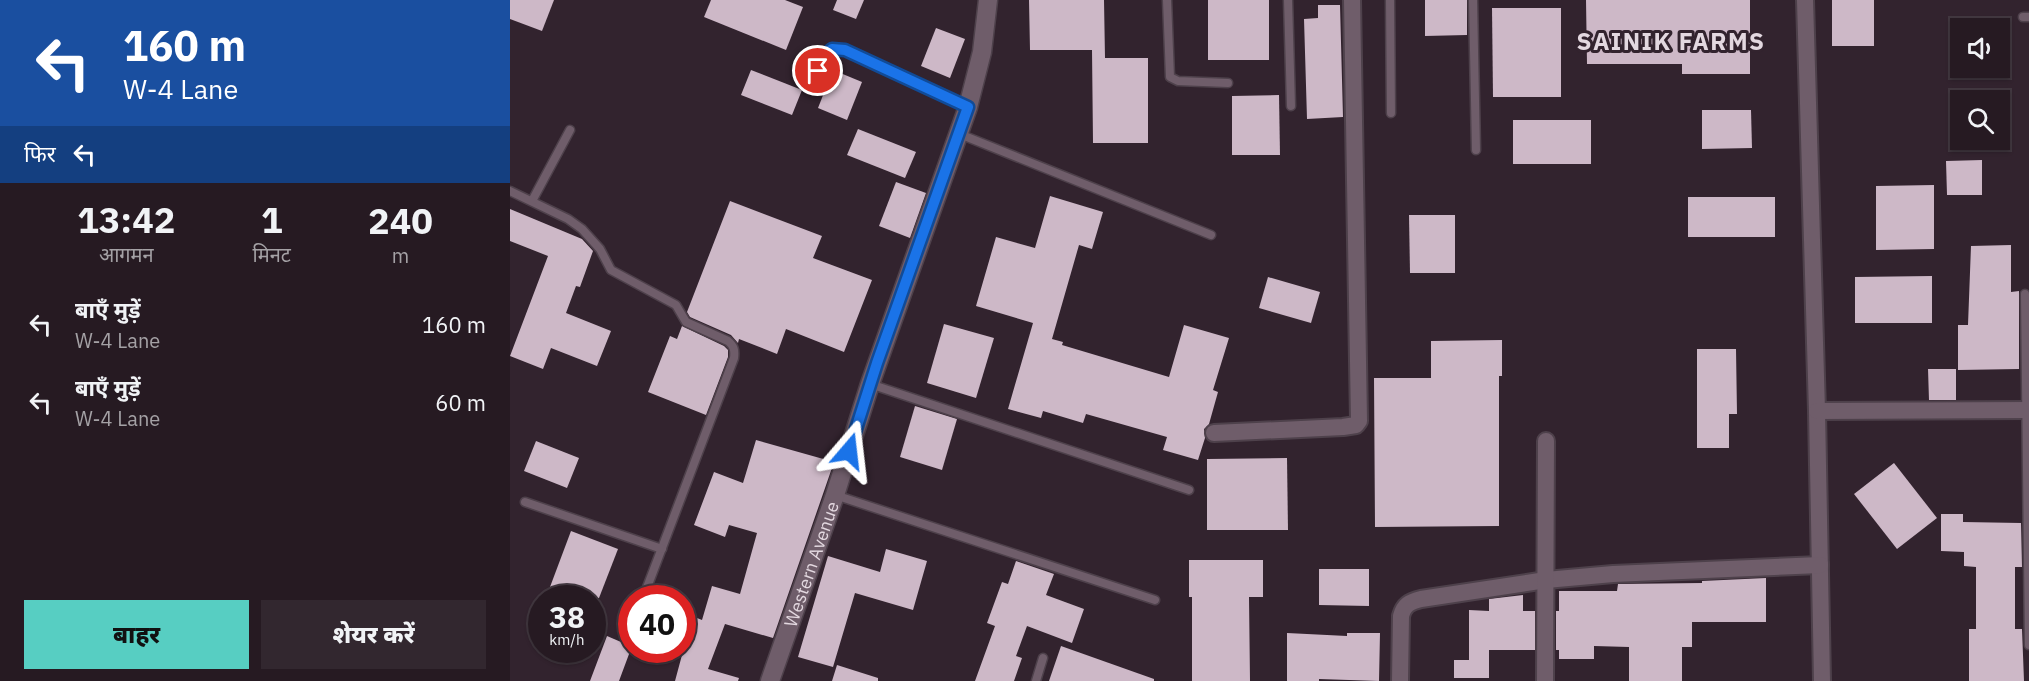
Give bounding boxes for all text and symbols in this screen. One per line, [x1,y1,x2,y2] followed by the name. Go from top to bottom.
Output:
[123,18,246,73] text: 160 m
[1950,18,2010,150] map controls
[1950,18,2010,78] button: sound
[24,24,102,102] icon: left
[1576,25,1766,57] district label: SAINIK FARMS
[792,45,843,96] pin
[801,54,834,87] icon: arrive
[123,71,238,106] text: W-4 Lane
[1950,90,2010,150] button: search
[68,138,101,171] icon: left
[24,139,56,168] text: फिर
[77,196,175,243] text: 13:42
[261,196,283,243] text: 1
[368,197,433,244] text: 240
[99,241,154,268] text: आगमन
[253,241,291,268] text: मिनट
[392,242,409,269] text: m
[75,295,141,324] text: बाएँ मुड़ें
[24,308,57,341] icon: left
[422,310,486,339] text: 160 m
[75,327,160,354] text: W-4 Lane
[75,373,141,402] text: बाएँ मुड़ें
[24,386,57,419] icon: left
[435,388,486,417] text: 60 m
[75,405,160,432] text: W-4 Lane
[817,419,881,483] position arrow
[778,498,844,630] street label: Western Avenue
[618,585,696,663] speed limit sign: 40
[549,597,585,636] text: 38
[24,600,249,669] button: बाहर
[261,600,486,669] button: शेयर करें
[549,630,585,649] text: km/h

